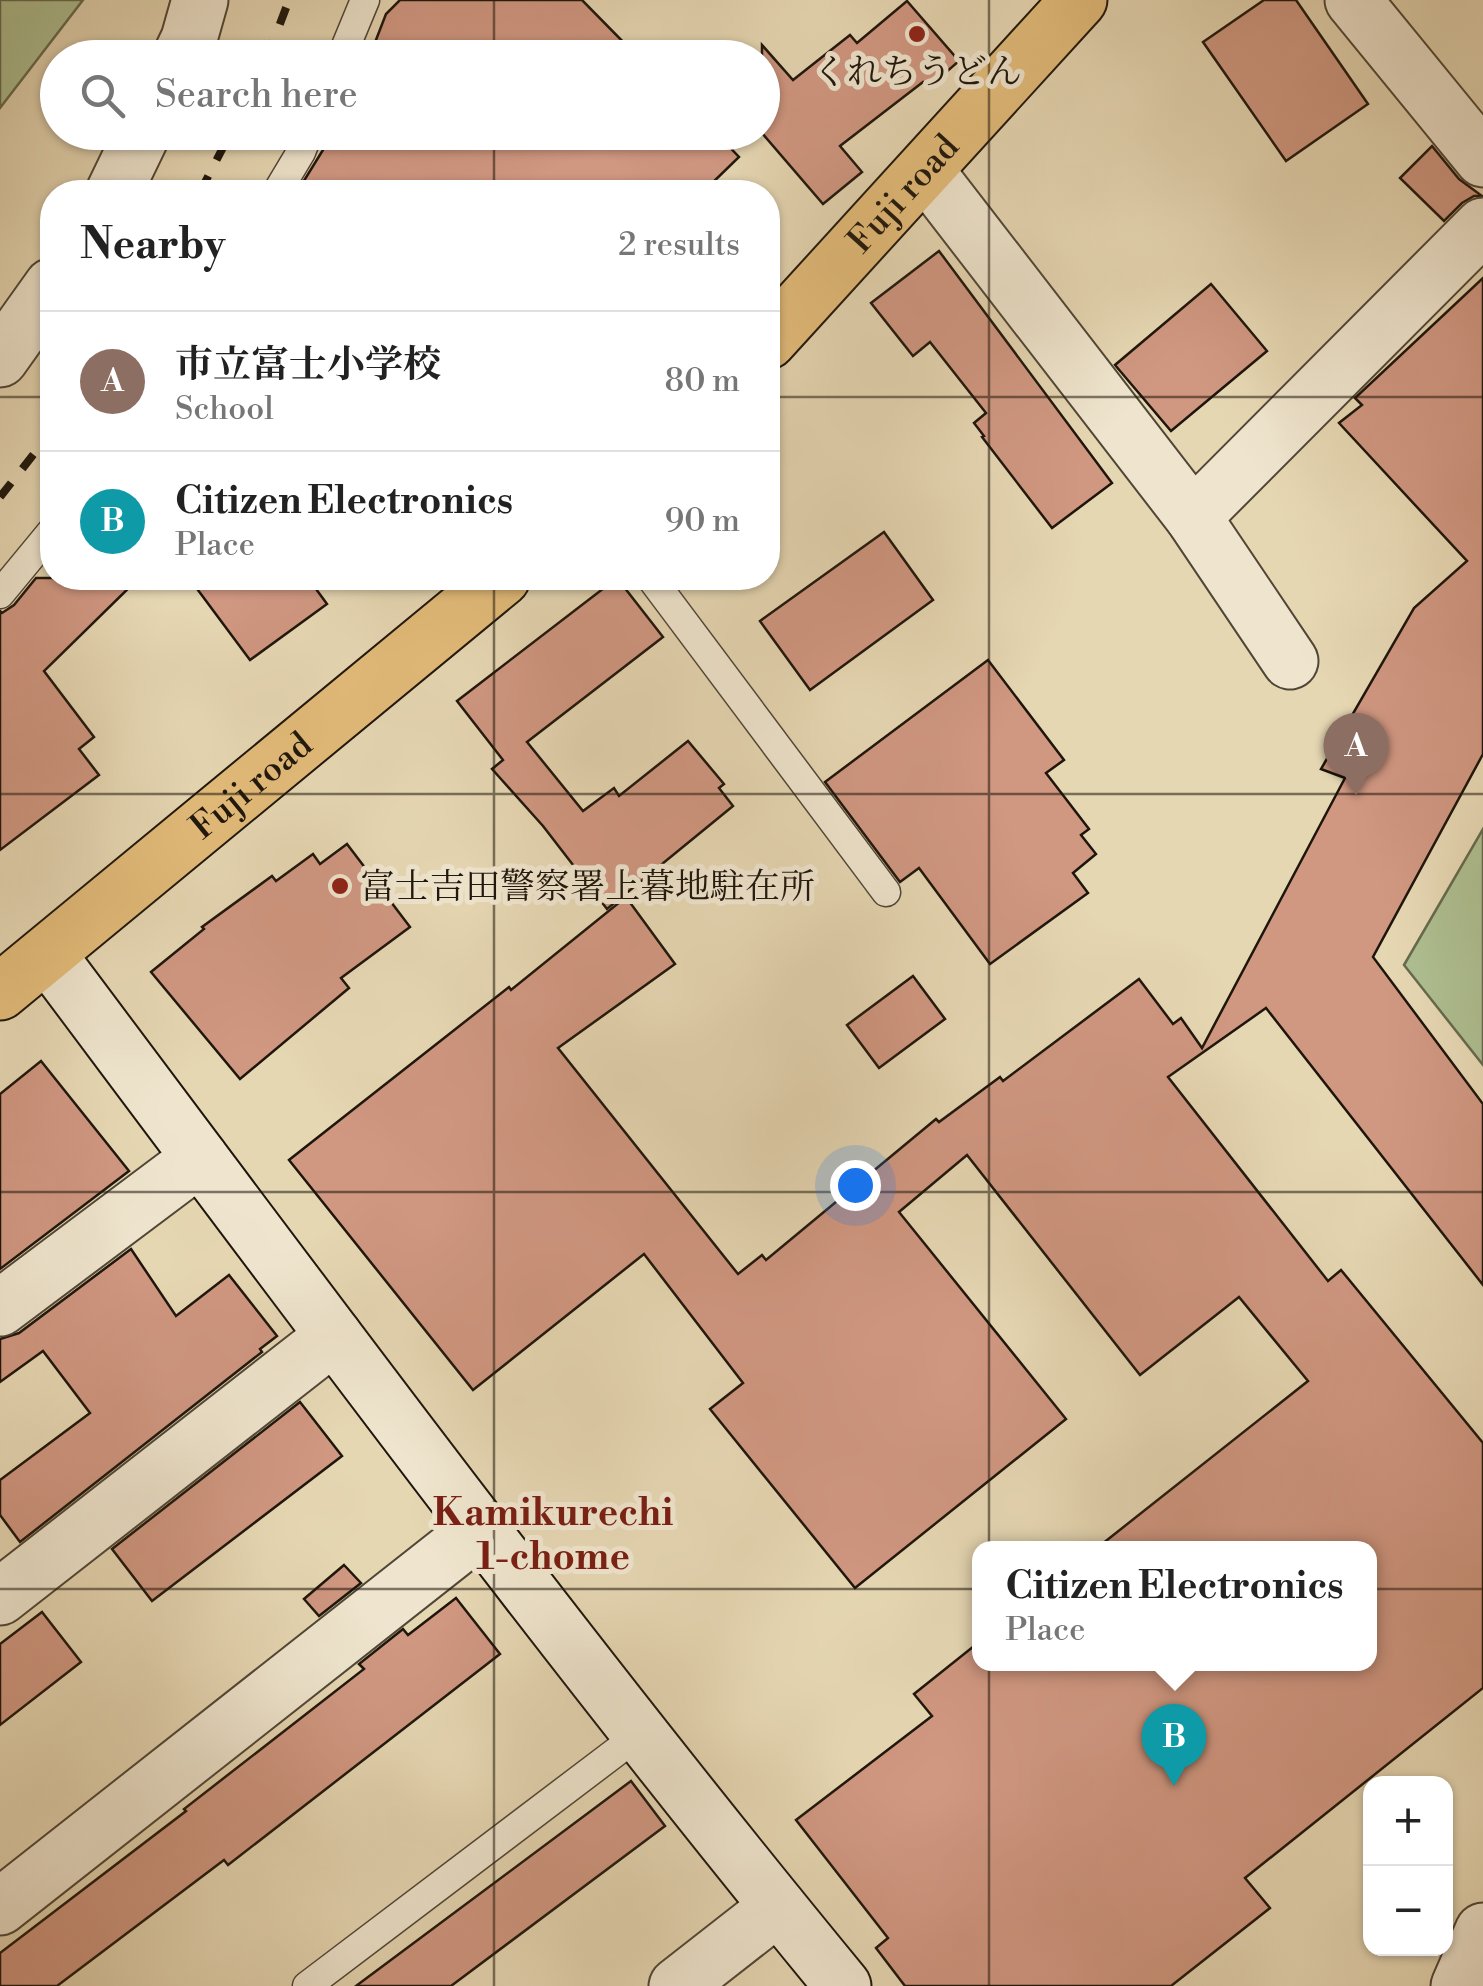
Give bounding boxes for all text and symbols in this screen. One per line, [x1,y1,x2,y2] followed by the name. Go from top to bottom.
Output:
[906,23,928,45] marker: くれちうどん
[40,40,780,150] search box
[812,51,1022,94] place label: くれちうどん
[75,68,130,123] icon: search
[155,72,358,119] text: Search here
[839,126,969,262] street label: Fuji road
[80,219,225,272] text: Nearby
[618,225,740,265] text: 2 results
[175,342,441,389] text: 市立富士小学校
[101,361,124,401] text: A
[665,361,740,401] text: 80 m
[175,389,274,429] text: School
[175,478,513,525] text: Citizen Electronics
[100,501,125,541] text: B
[665,501,740,541] text: 90 m
[175,525,255,565] text: Place
[1324,712,1388,795] pin: A
[182,724,321,849] street label: Fuji road
[360,866,815,909] place label: 富士吉田警察署上暮地駐在所
[329,875,351,897] marker: 富士吉田警察署上暮地駐在所
[830,1160,881,1211] your location
[433,1490,673,1581] district label: Kamikurechi 1-chome
[972,1541,1377,1671] popup
[1005,1563,1344,1610] text: Citizen Electronics
[1005,1610,1085,1650] text: Place
[1142,1704,1206,1786] pin: B
[1363,1776,1453,1956] map controls
[1363,1776,1453,1866] button: +
[1363,1866,1453,1956] button: −

